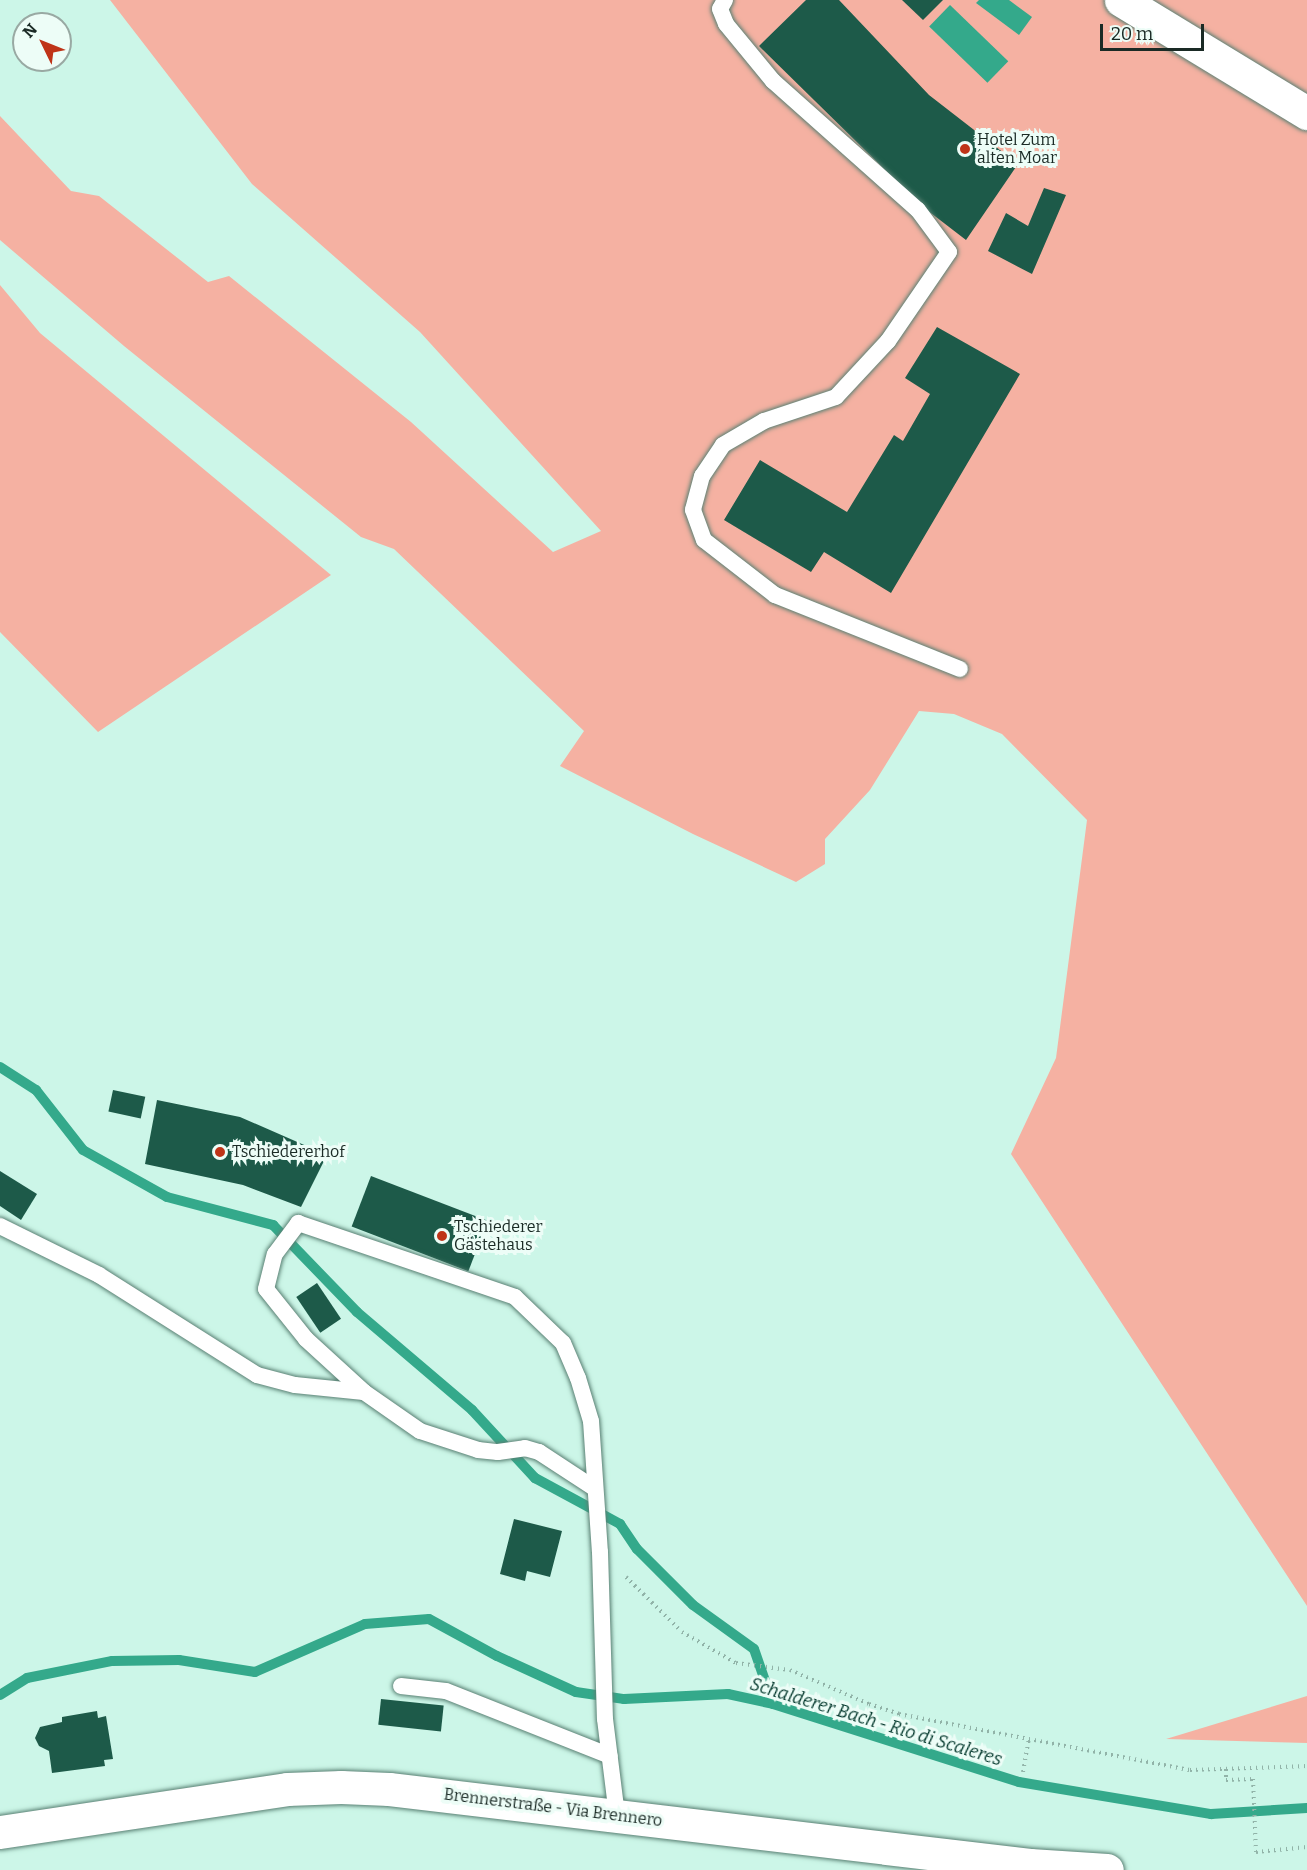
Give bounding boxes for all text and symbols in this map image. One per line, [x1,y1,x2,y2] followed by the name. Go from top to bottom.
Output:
[12,12,72,72] north arrow
[1103,12,1206,50] scale bar
[19,20,41,42] text: N
[1111,23,1153,45] text: 20 m
[977,130,1057,168] place label: Hotel Zum alten Moar
[958,142,972,156] marker: Hotel Zum alten Moar
[232,1142,345,1162] place label: Tschiedererhof
[213,1145,227,1159] marker: Tschiedererhof
[454,1217,542,1255] place label: Tschiederer Gästehaus
[435,1229,449,1243] marker: Tschiederer Gästehaus
[747,1673,1005,1771] water label: Schalderer Bach - Rio di Scaleres
[443,1785,663,1831] street label: Brennerstraße - Via Brennero

